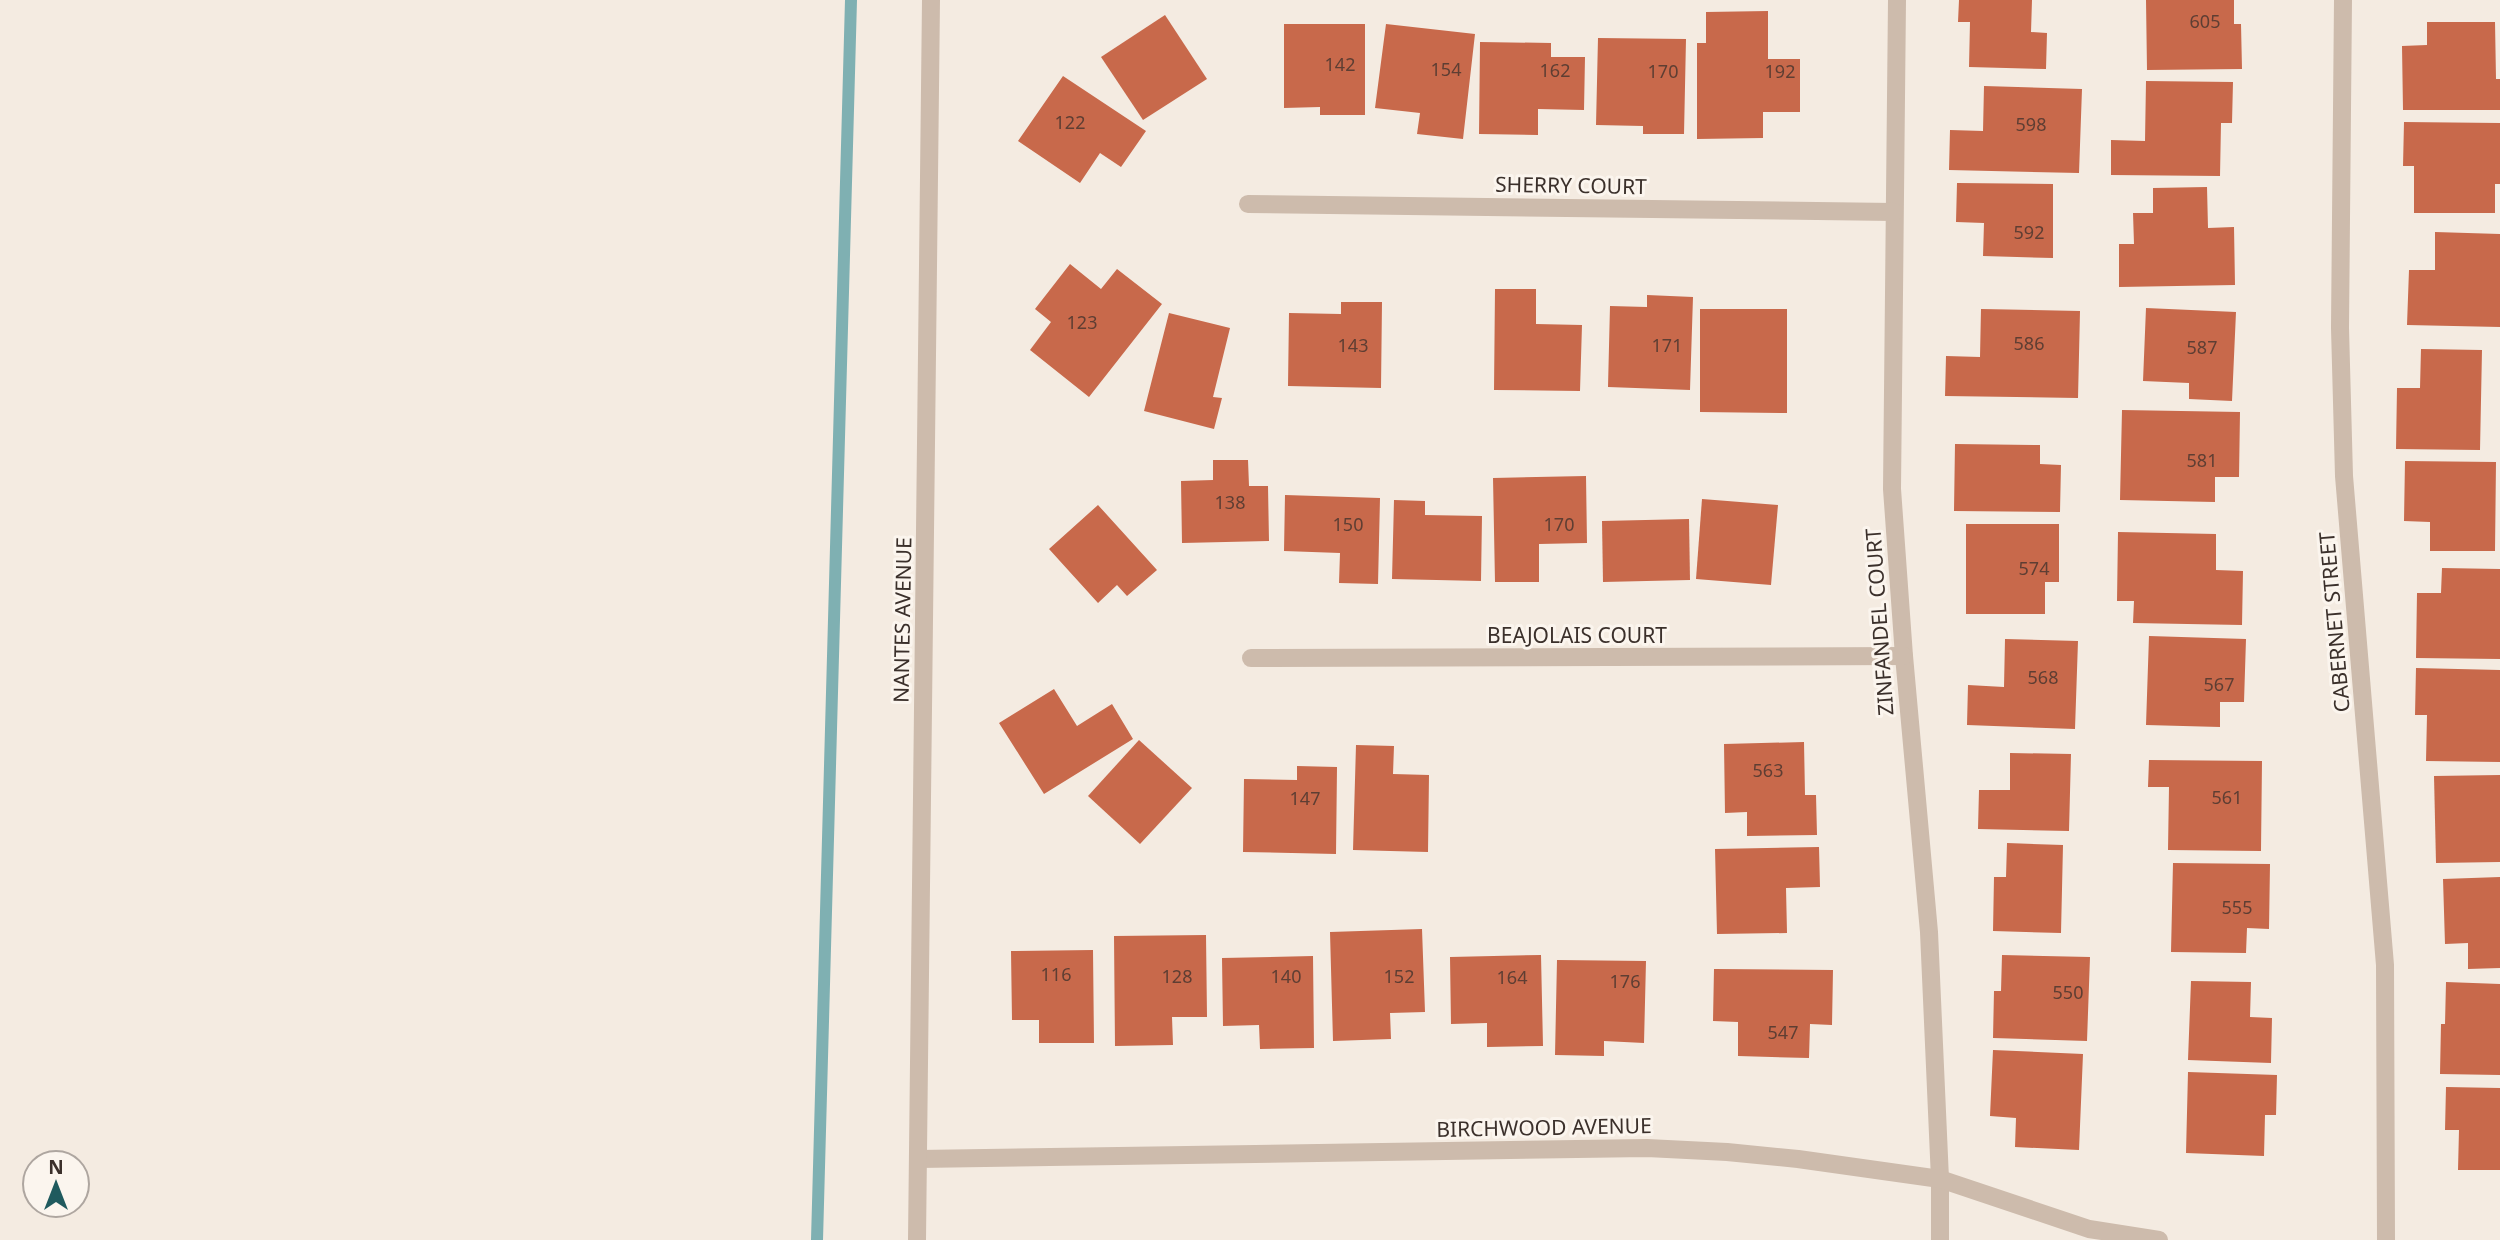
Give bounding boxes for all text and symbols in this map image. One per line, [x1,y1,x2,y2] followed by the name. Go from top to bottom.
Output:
[2190,9,2220,33] house number: 605
[1325,52,1355,76] house number: 142
[1431,57,1461,81] house number: 154
[1540,58,1570,82] house number: 162
[1648,59,1678,83] house number: 170
[1765,59,1795,83] house number: 192
[1055,110,1085,134] house number: 122
[2016,112,2046,136] house number: 598
[1495,170,1647,200] street label: SHERRY COURT
[2014,220,2044,244] house number: 592
[1067,310,1097,334] house number: 123
[2014,331,2044,355] house number: 586
[1338,333,1368,357] house number: 143
[1652,333,1682,357] house number: 171
[2187,335,2217,359] house number: 587
[2187,448,2217,472] house number: 581
[1215,490,1245,514] house number: 138
[1333,512,1363,536] house number: 150
[1544,512,1574,536] house number: 170
[1858,527,1900,717] street label: ZINFANDEL COURT
[2312,530,2356,713] street label: CABERNET STREET
[887,537,917,703] street label: NANTES AVENUE
[2019,556,2049,580] house number: 574
[1487,621,1667,649] street label: BEAJOLAIS COURT
[2028,665,2058,689] house number: 568
[2204,672,2234,696] house number: 567
[1753,758,1783,782] house number: 563
[2212,785,2242,809] house number: 561
[1290,786,1320,810] house number: 147
[2222,895,2252,919] house number: 555
[1041,962,1071,986] house number: 116
[1162,964,1192,988] house number: 128
[1271,964,1301,988] house number: 140
[1384,964,1414,988] house number: 152
[1497,965,1527,989] house number: 164
[1610,969,1640,993] house number: 176
[2053,980,2083,1004] house number: 550
[1768,1020,1798,1044] house number: 547
[1436,1111,1652,1143] street label: BIRCHWOOD AVENUE
[21,1149,91,1219] north arrow
[48,1154,64,1180] text: N

